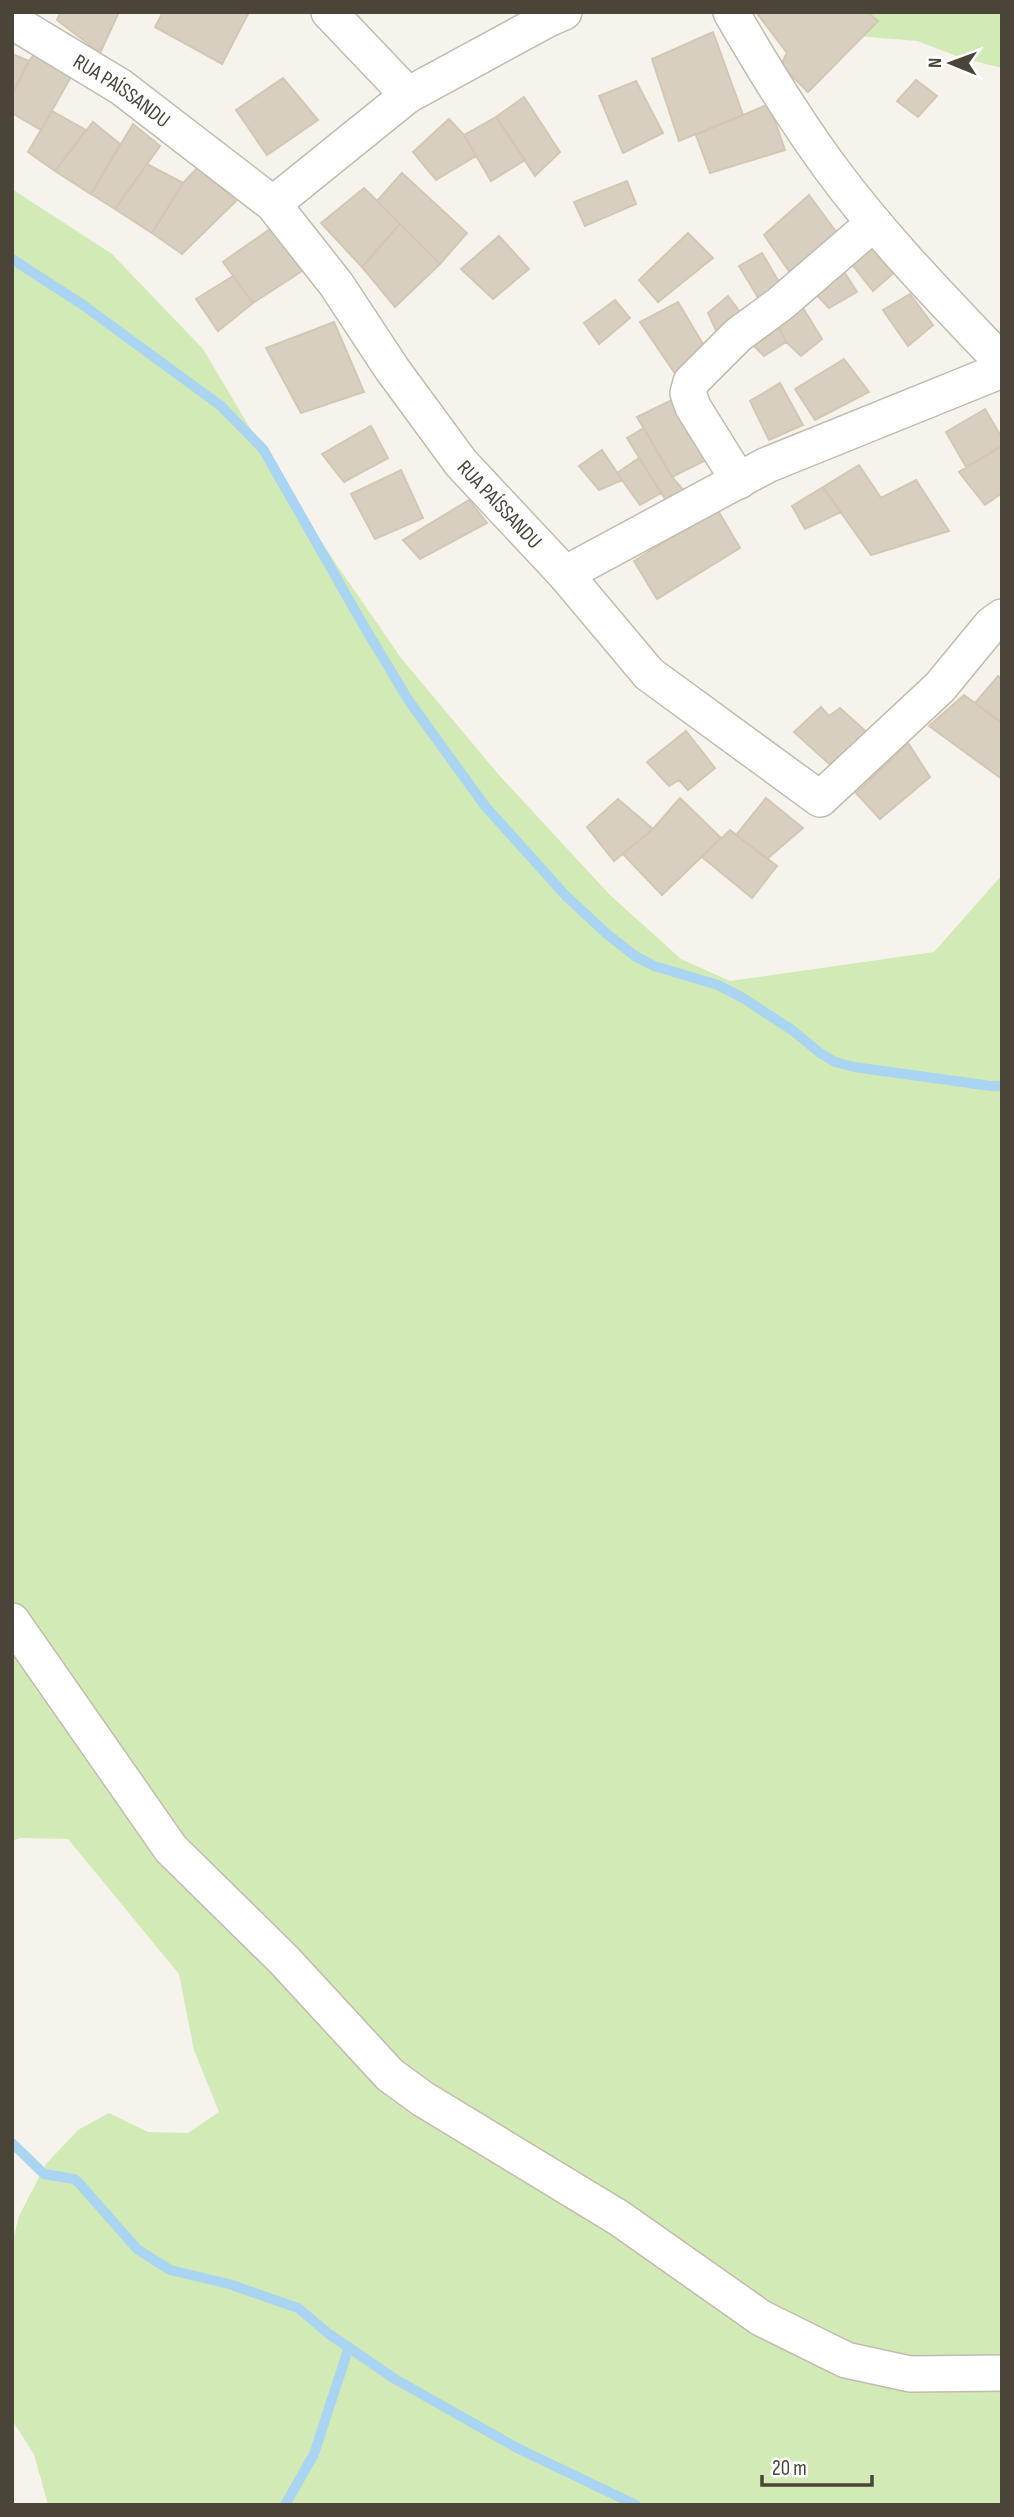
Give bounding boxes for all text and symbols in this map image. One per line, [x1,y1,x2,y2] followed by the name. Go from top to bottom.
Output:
[916,28,986,98] north arrow
[69,49,175,133] street label: RUA PAÍSSANDU
[924,57,947,68] text: N
[452,455,547,554] street label: RUA PAÍSSANDU
[762,2444,872,2488] scale bar
[772,2456,807,2481] text: 20 m

